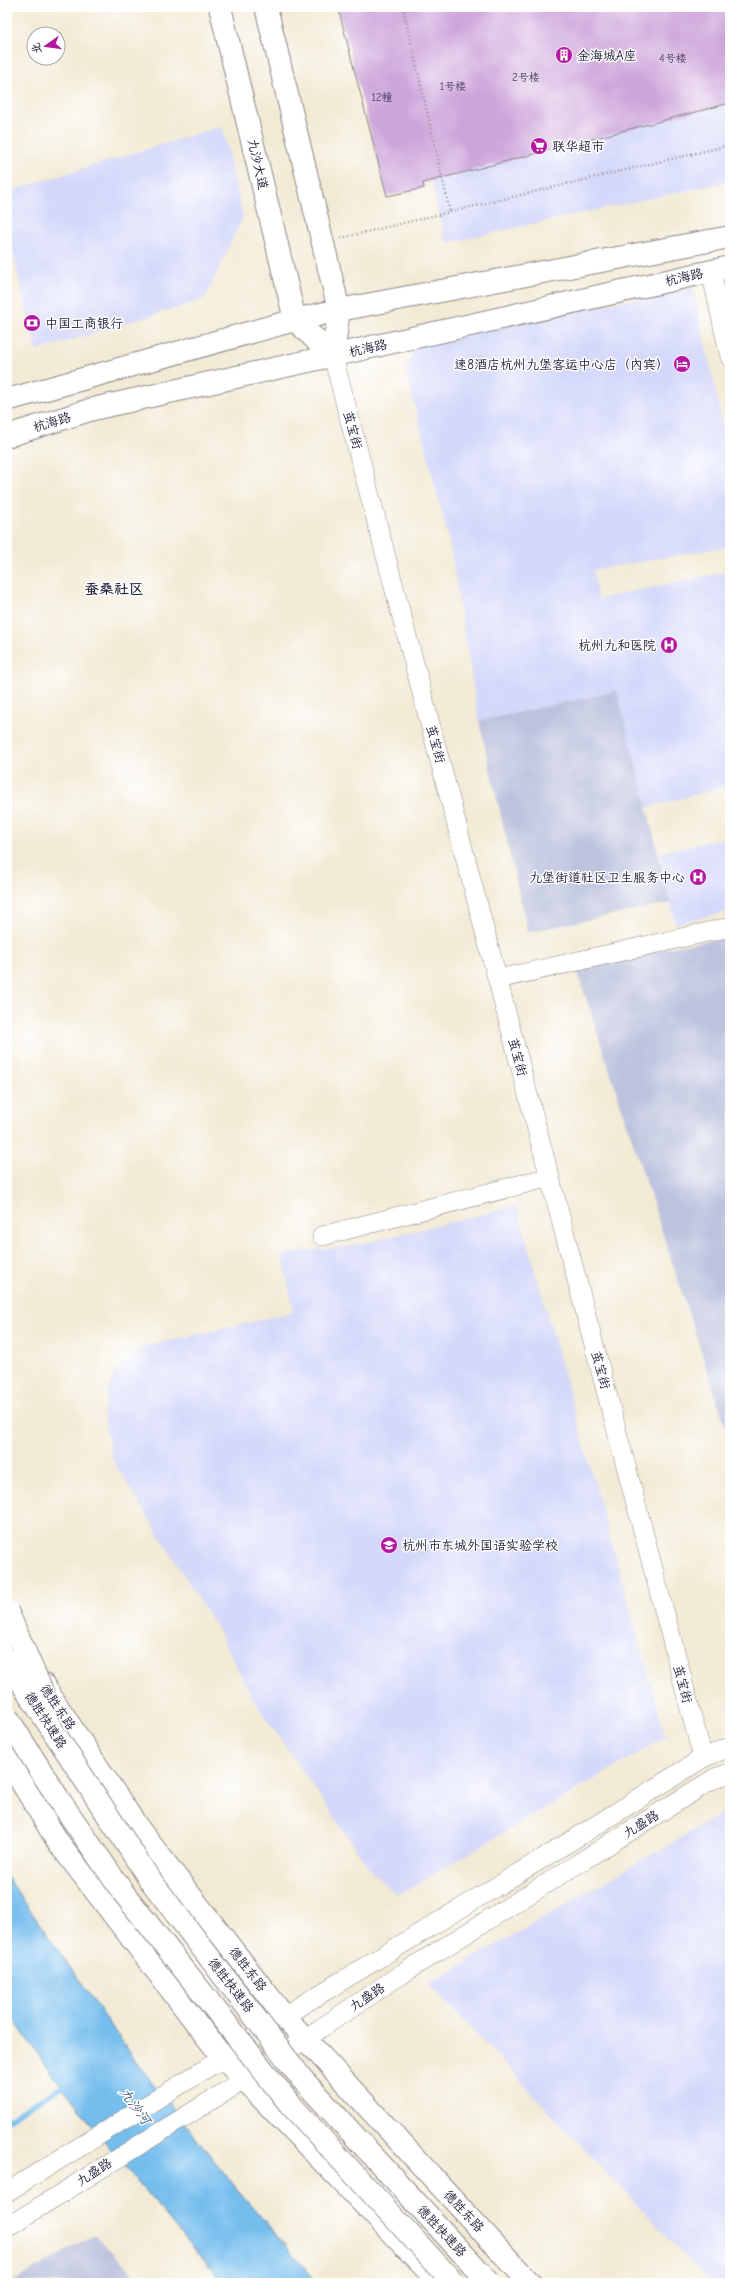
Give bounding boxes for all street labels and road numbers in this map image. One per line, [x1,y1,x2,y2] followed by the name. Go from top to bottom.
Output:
[245,137,271,191] street label: 九沙大道
[663,265,705,289] street label: 杭海路
[347,336,389,360] street label: 杭海路
[31,409,73,435] street label: 杭海路
[341,409,365,451] street label: 茧宝街
[424,723,448,765] street label: 茧宝街
[506,1036,530,1078] street label: 茧宝街
[589,1349,613,1391] street label: 茧宝街
[671,1663,695,1705] street label: 茧宝街
[37,1681,79,1733] street label: 德胜东路
[22,1689,70,1751] street label: 德胜快速路
[620,1807,662,1841] street label: 九盛路
[226,1944,270,1994] street label: 德胜东路
[205,1955,257,2015] street label: 德胜快速路
[347,1980,387,2014] street label: 九盛路
[74,2155,114,2189] street label: 九盛路
[441,2187,487,2235] street label: 德胜东路
[414,2202,470,2260] street label: 德胜快速路

